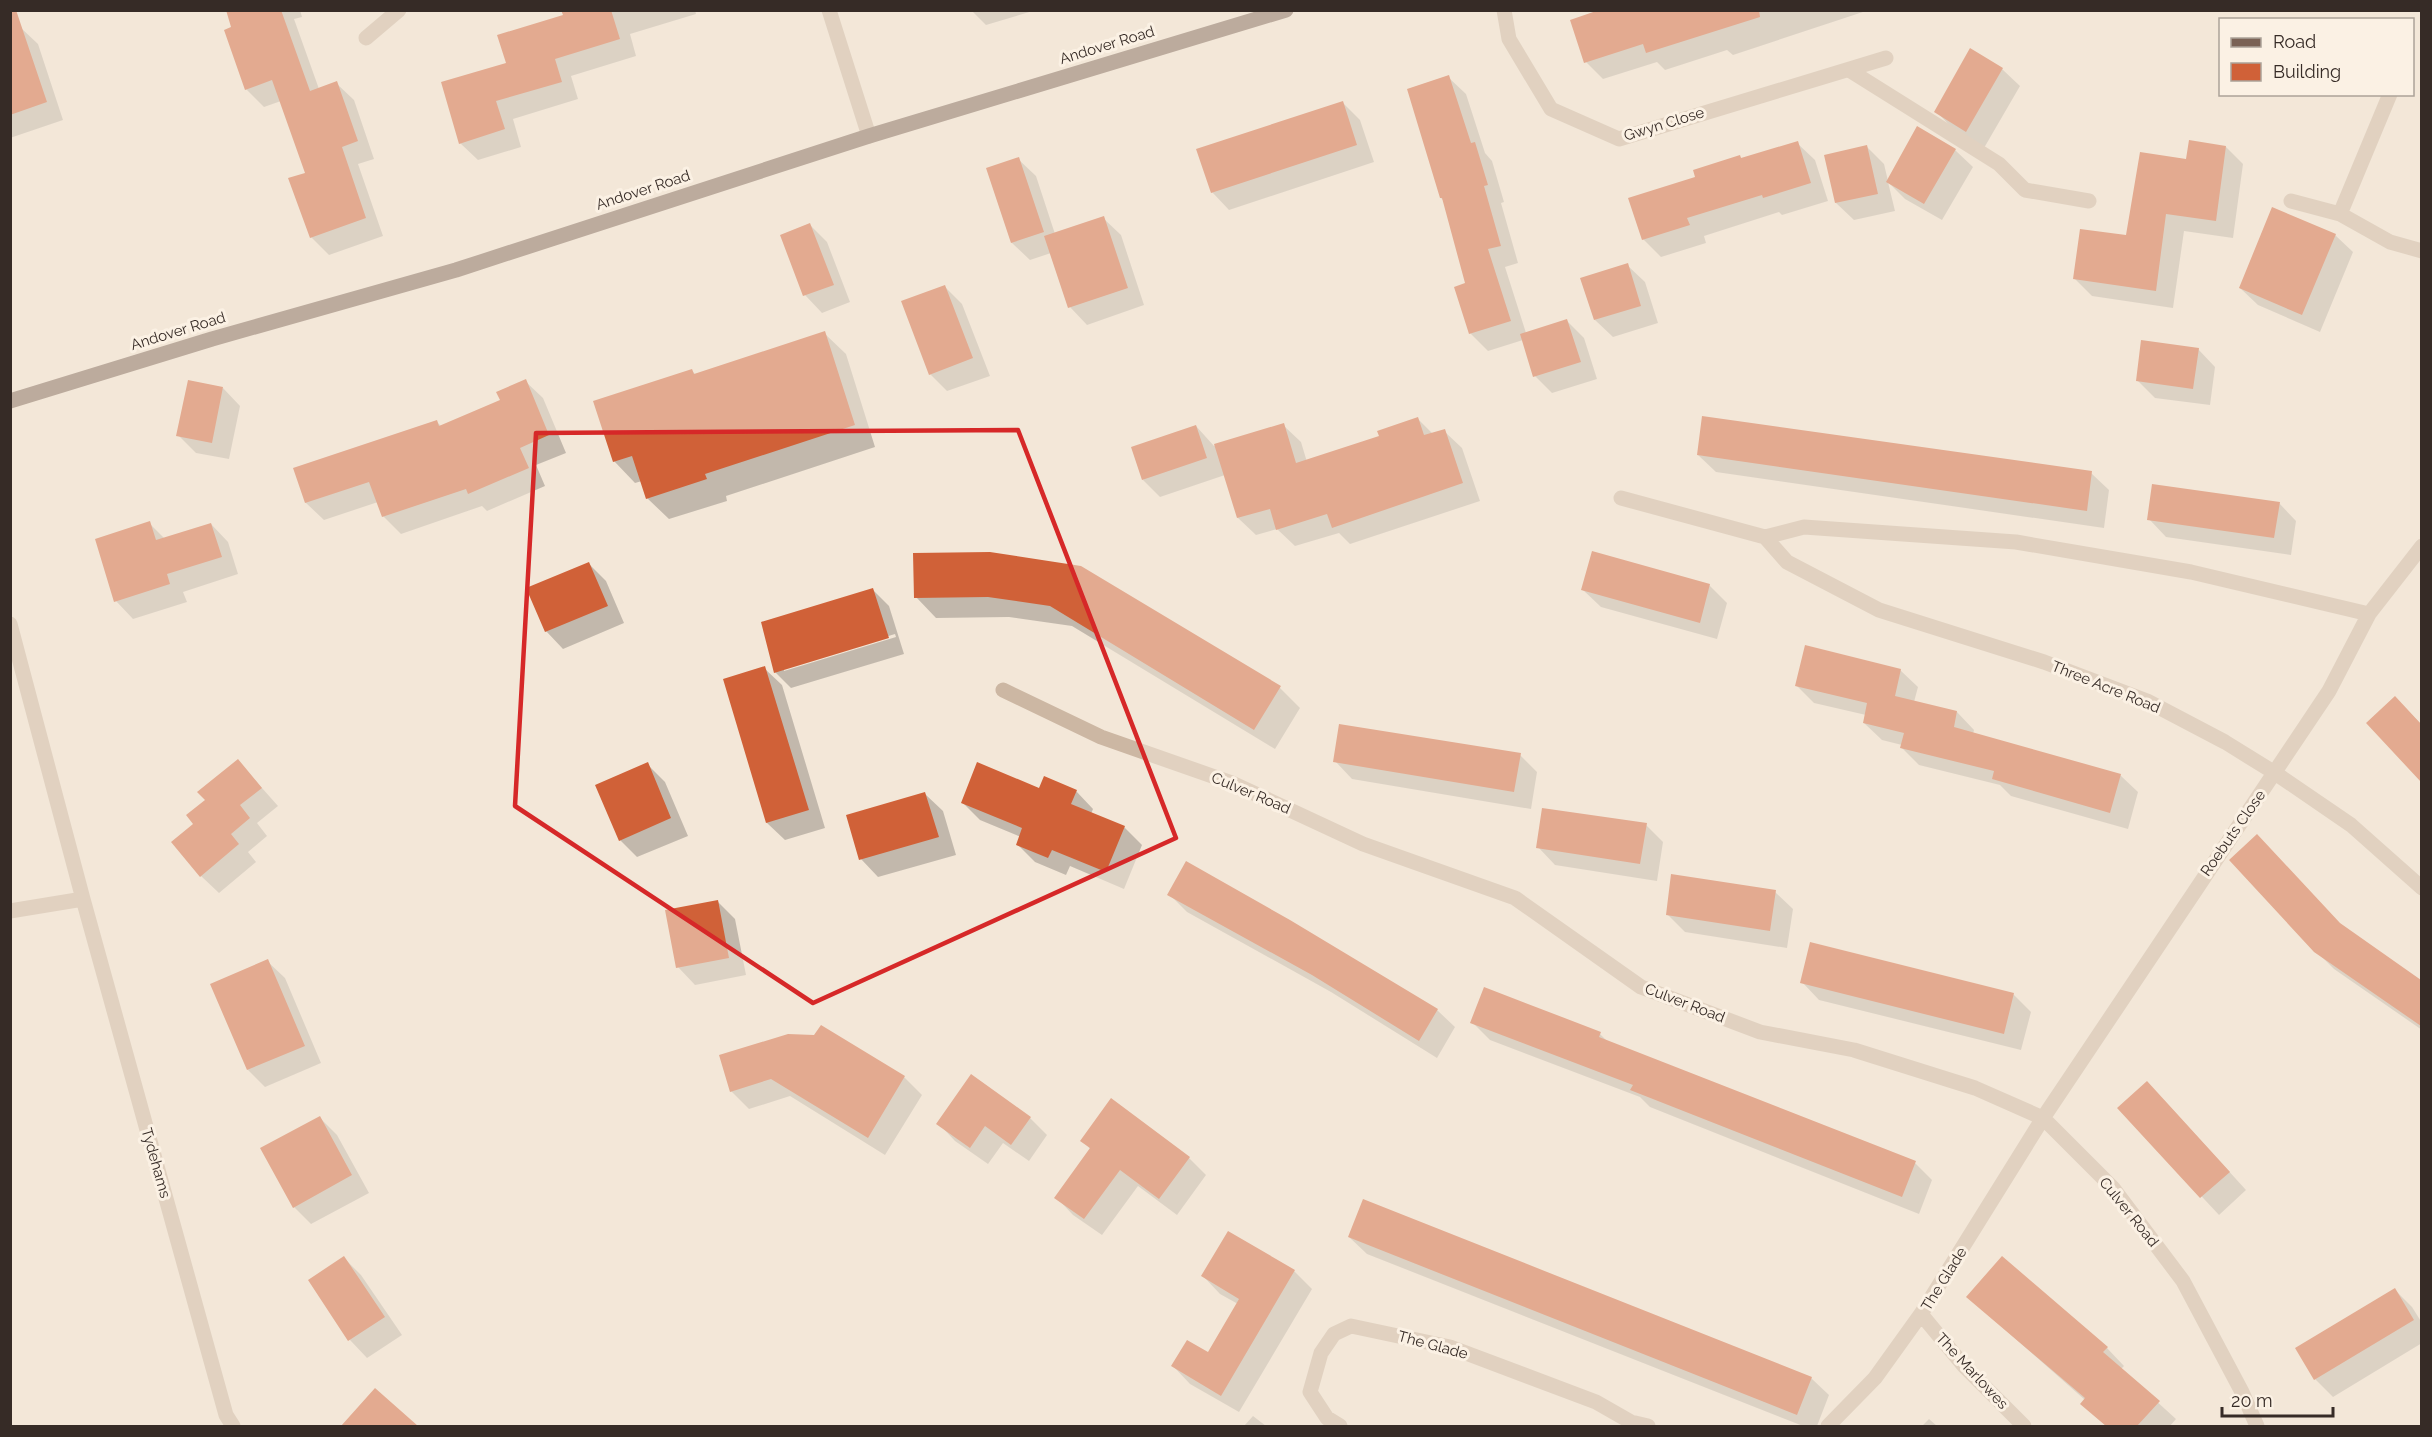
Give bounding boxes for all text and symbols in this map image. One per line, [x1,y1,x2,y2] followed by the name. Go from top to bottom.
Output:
[2219,18,2414,96] legend
[1057,22,1157,68] street label: Andover Road
[2273,31,2316,52] text: Road
[2273,61,2341,82] text: Building
[1622,103,1706,145] street label: Gwyn Close
[594,166,692,214] street label: Andover Road
[128,308,228,354] street label: Andover Road
[2049,657,2163,717] street label: Three Acre Road
[1209,768,1293,818] street label: Culver Road
[2197,786,2269,879] street label: Roebuts Close
[1642,979,1728,1027] street label: Culver Road
[137,1126,175,1200] street label: Tydehams
[2095,1174,2163,1250] street label: Culver Road
[1917,1244,1971,1314] street label: The Glade
[1396,1327,1470,1363] street label: The Glade
[1932,1329,2012,1413] street label: The Marlowes
[2222,1380,2333,1418] scale bar
[2231,1390,2273,1411] text: 20 m

